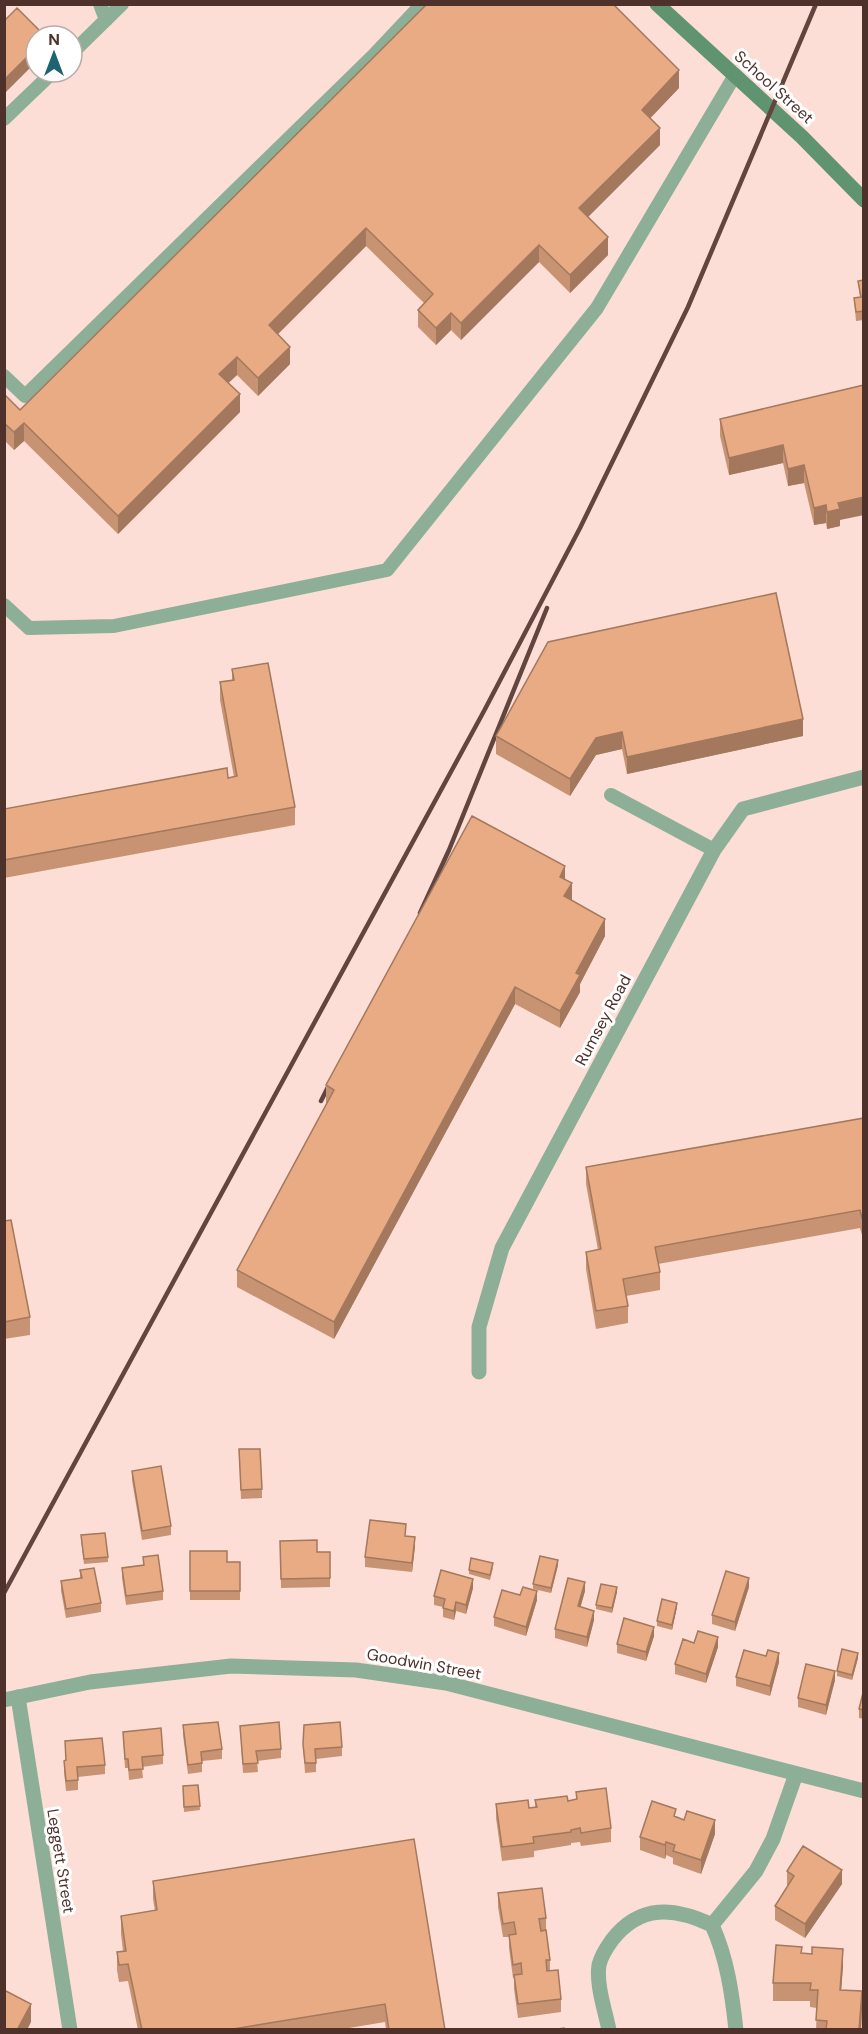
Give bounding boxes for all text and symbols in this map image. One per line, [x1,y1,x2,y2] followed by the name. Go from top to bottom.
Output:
[24,24,84,84] north arrow
[48,29,60,50] text: N
[730,46,818,128] street label: School Street
[570,971,636,1069] street label: Rumsey Road
[365,1644,483,1684] street label: Goodwin Street
[42,1807,80,1915] street label: Leggett Street

